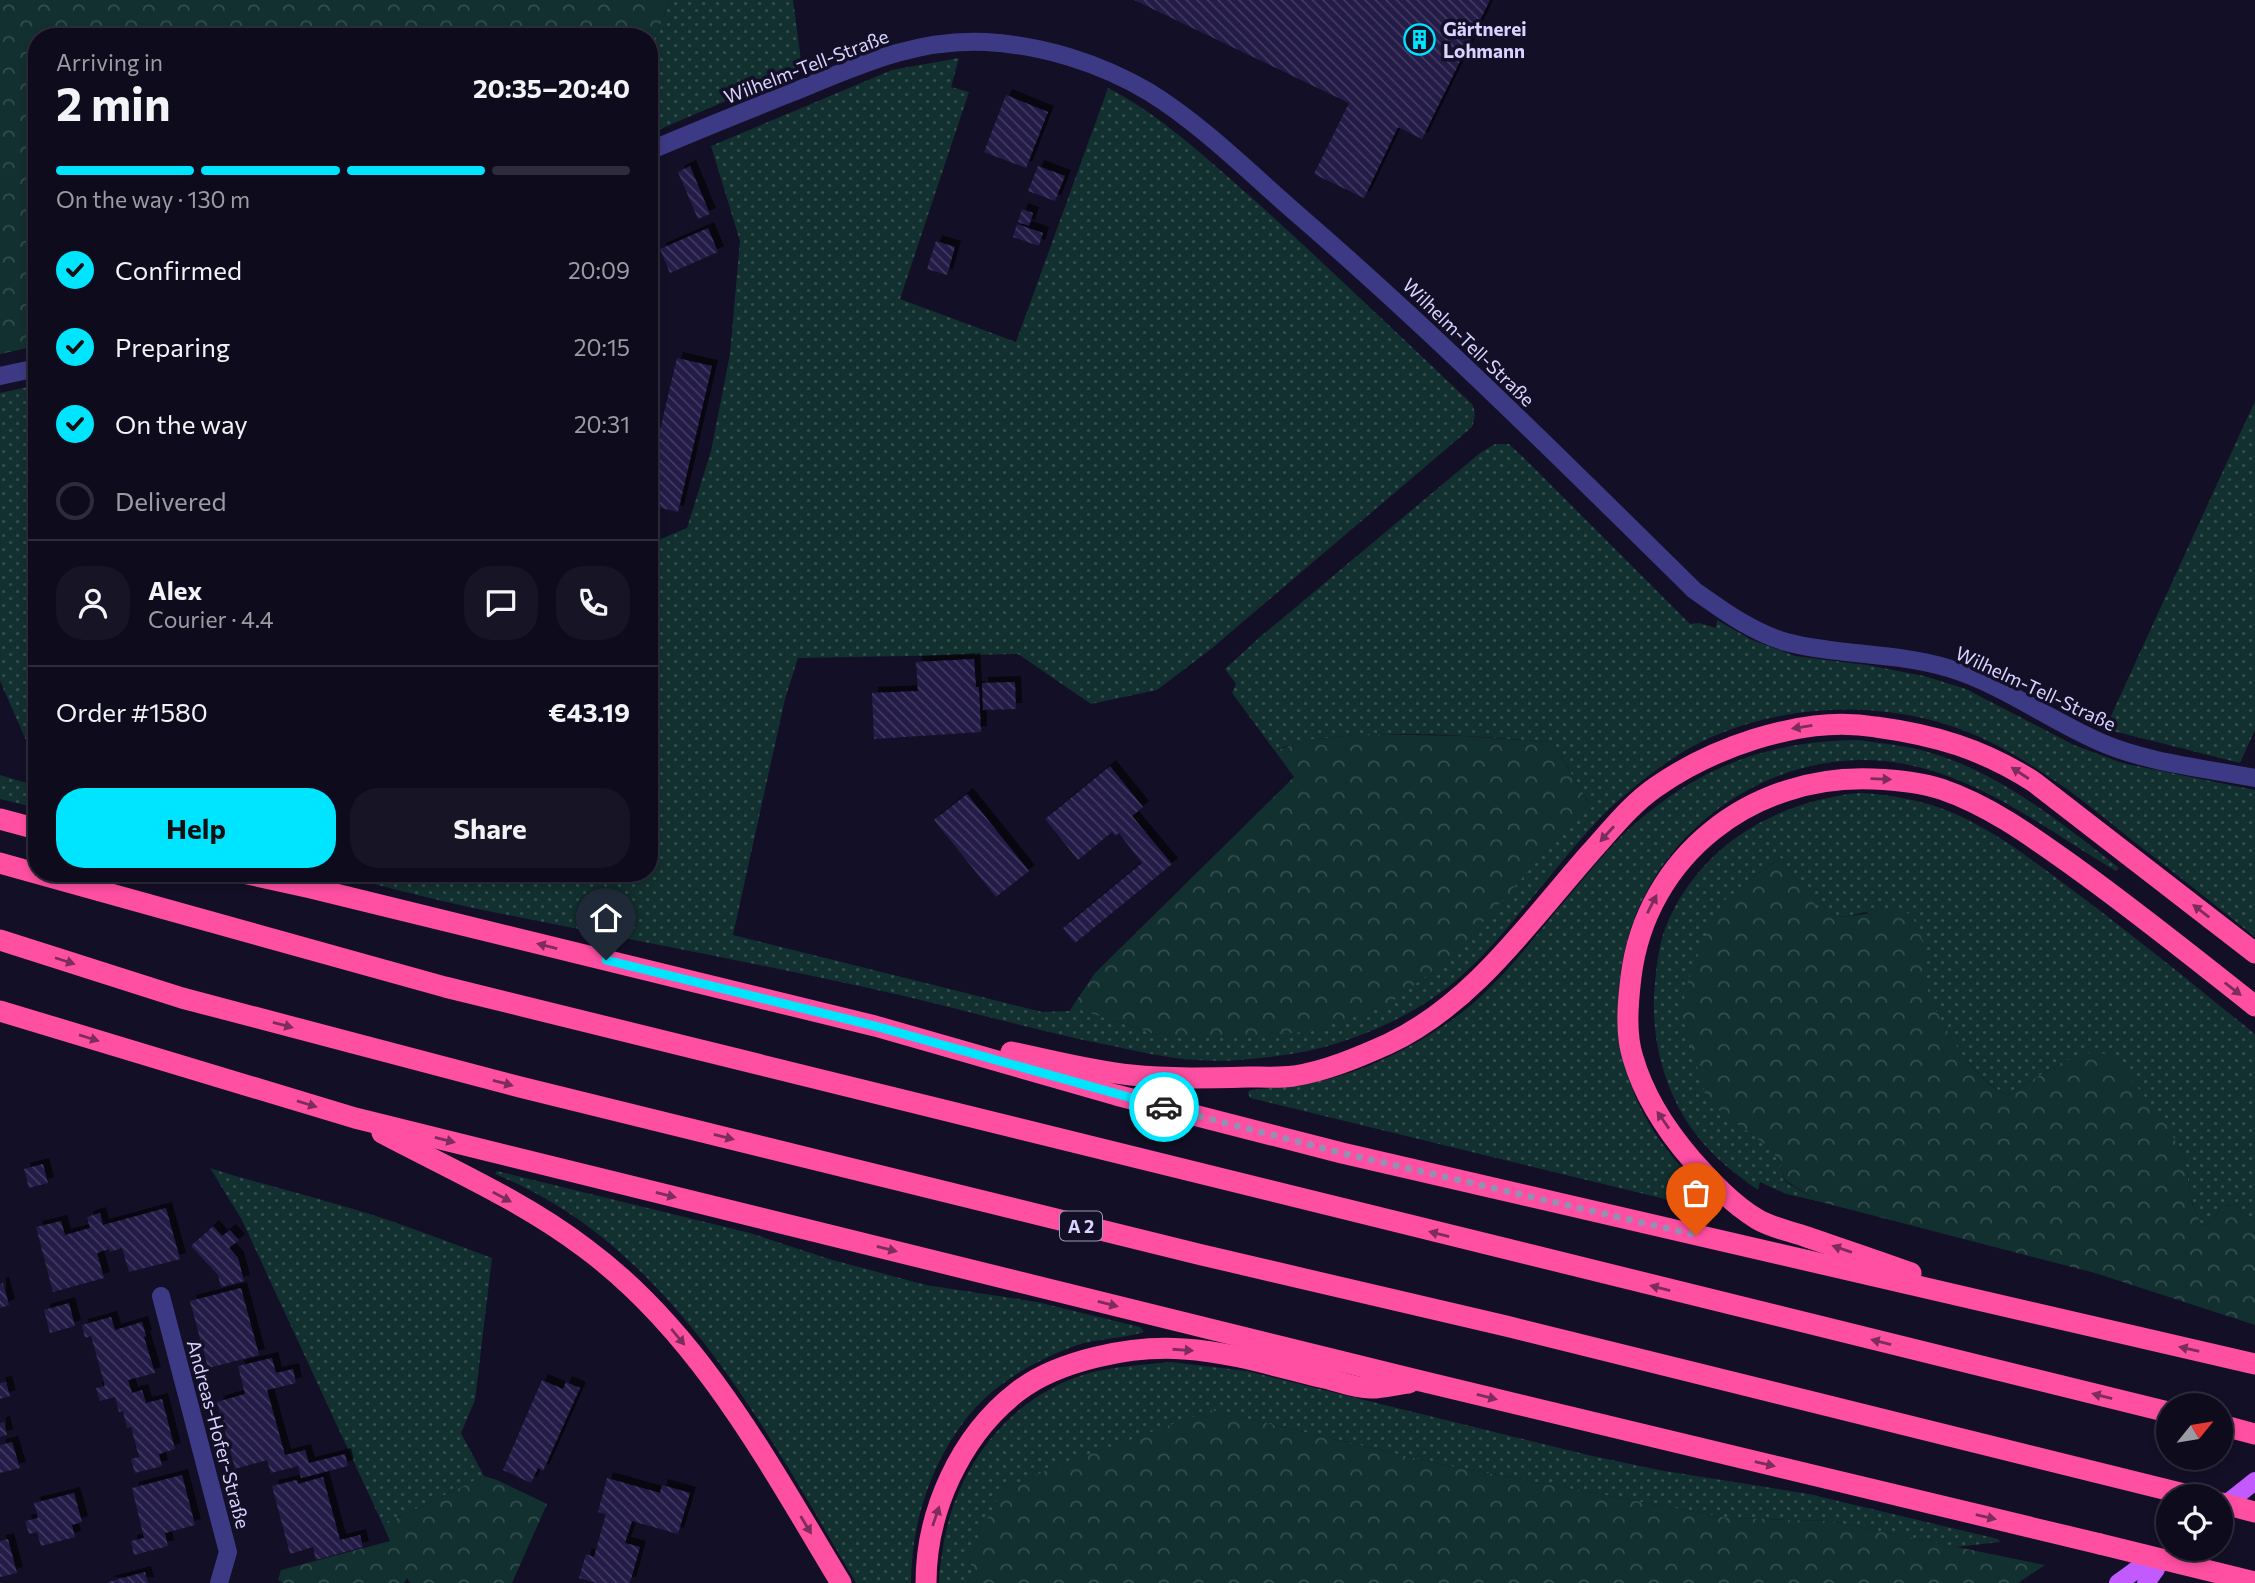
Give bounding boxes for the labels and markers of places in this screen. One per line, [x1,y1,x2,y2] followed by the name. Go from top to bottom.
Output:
[1443,17,1527,62] place label: Gärtnerei Lohmann
[1403,22,1437,56] building icon: Gärtnerei Lohmann
[576,888,636,960] pin
[1666,1163,1726,1235] pin

